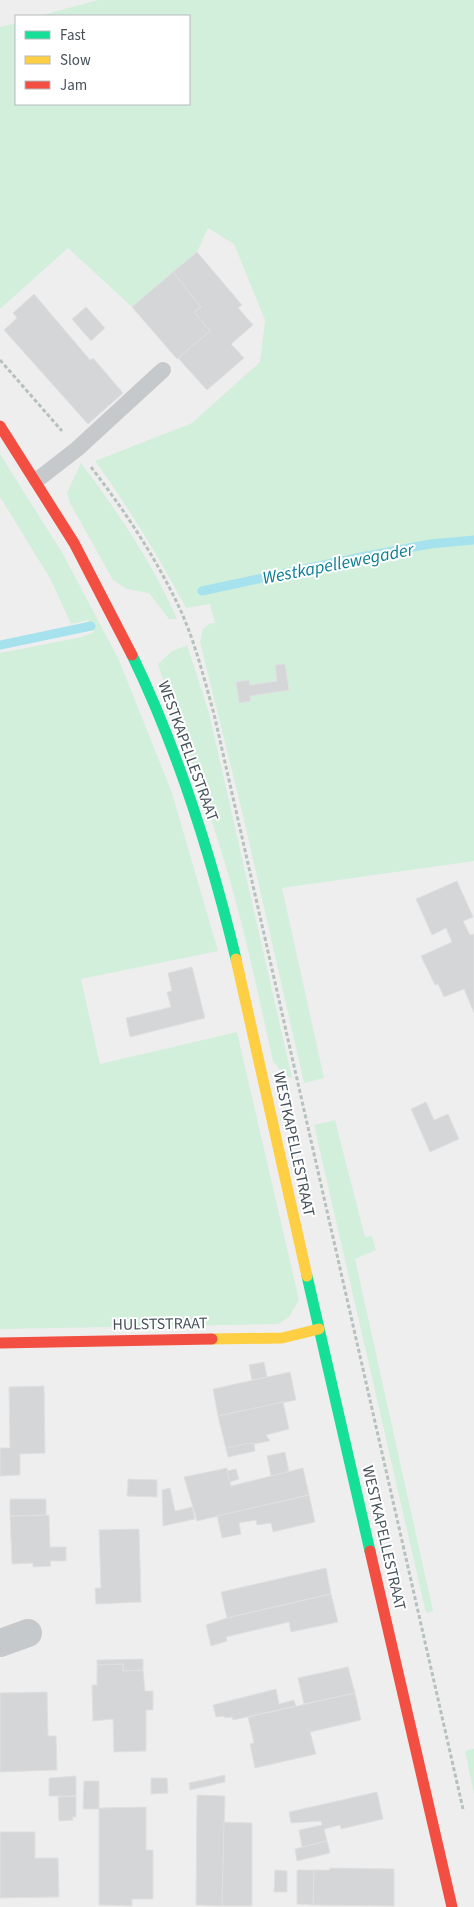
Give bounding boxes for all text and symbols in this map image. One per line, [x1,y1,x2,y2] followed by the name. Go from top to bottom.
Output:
[15,15,190,105] legend
[60,25,86,46] text: Fast
[60,50,91,71] text: Slow
[60,75,87,96] text: Jam
[260,537,417,591] water label: Westkapellewegader
[152,678,224,825] street label: WESTKAPELLESTRAAT
[268,1069,320,1219] street label: WESTKAPELLESTRAAT
[112,1312,208,1336] street label: HULSTSTRAAT
[357,1463,411,1613] street label: WESTKAPELLESTRAAT

